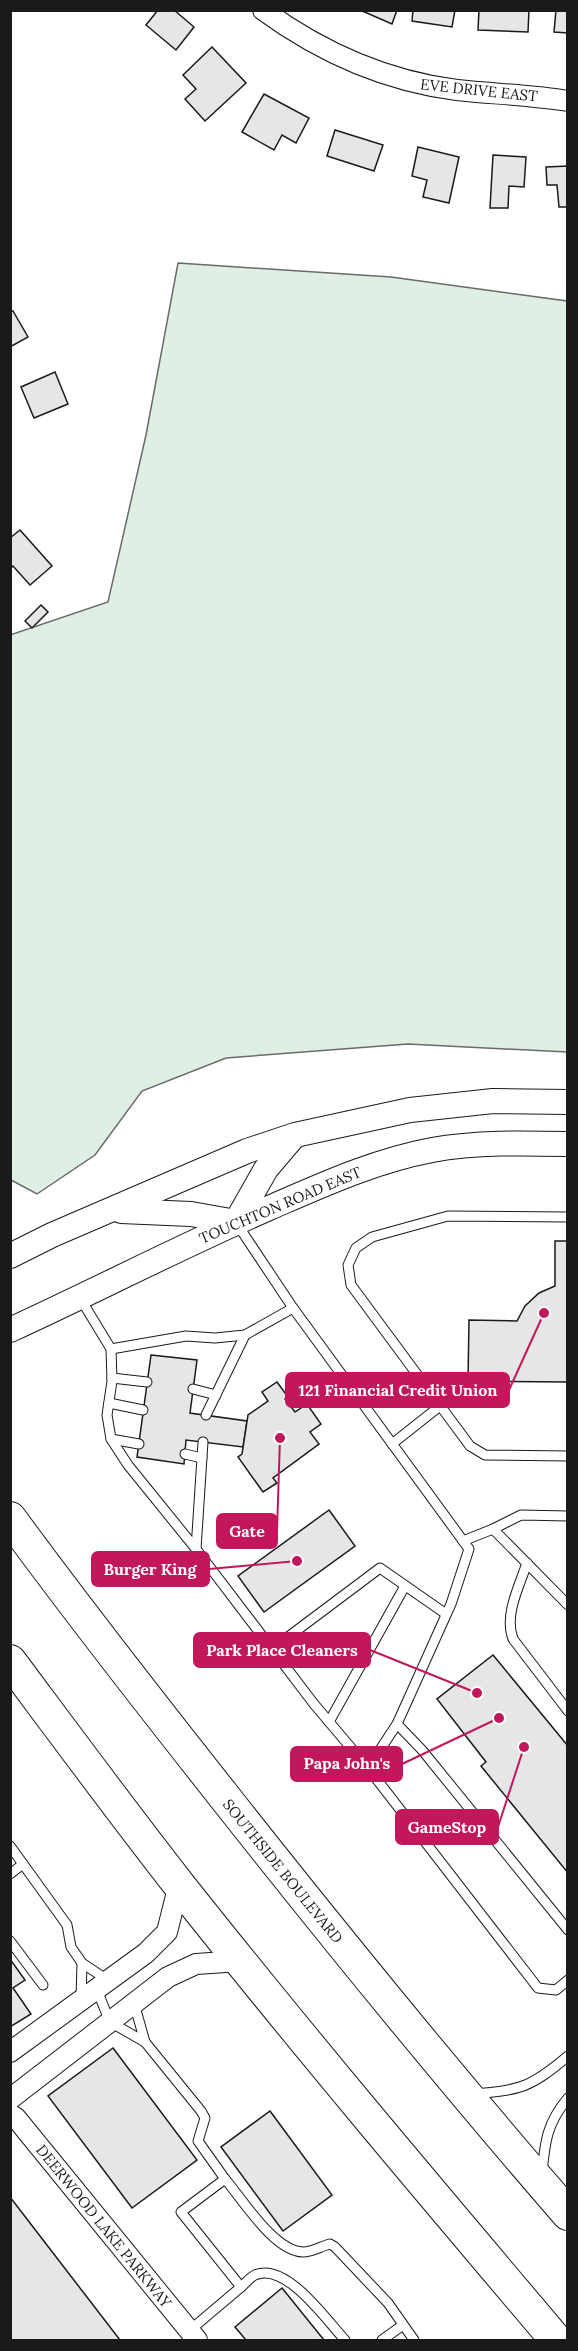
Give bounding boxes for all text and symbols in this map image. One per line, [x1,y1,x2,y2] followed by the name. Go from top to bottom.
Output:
[419,74,539,106] street label: EVE DRIVE EAST
[196,1162,364,1248] street label: TOUCHTON ROAD EAST
[286,1373,509,1407] callout: 121 Financial Credit Union
[299,1380,497,1400] text: 121 Financial Credit Union
[217,1514,277,1548] callout: Gate
[229,1521,265,1541] text: Gate
[92,1552,209,1586] callout: Burger King
[104,1559,198,1579] text: Burger King
[194,1633,370,1667] callout: Park Place Cleaners
[206,1640,358,1660] text: Park Place Cleaners
[291,1747,402,1781] callout: Papa John's
[304,1753,391,1773] text: Papa John's
[219,1795,347,1947] street label: SOUTHSIDE BOULEVARD
[396,1810,498,1844] callout: GameStop
[408,1817,487,1837] text: GameStop
[32,2141,176,2312] street label: DEERWOOD LAKE PARKWAY

